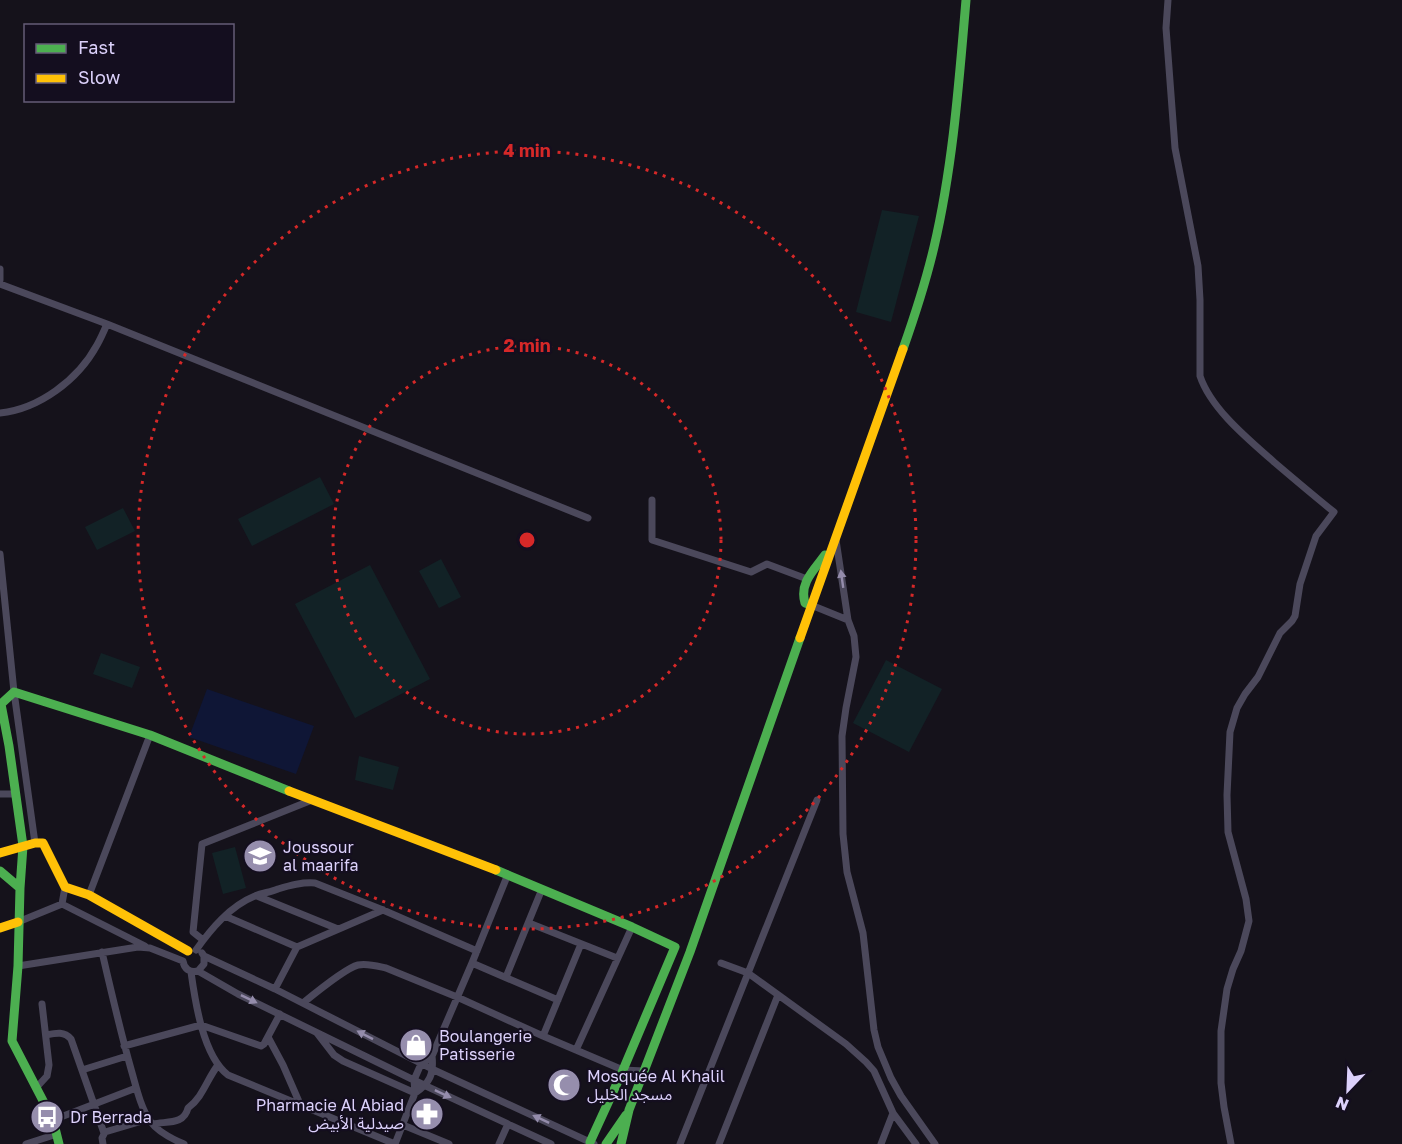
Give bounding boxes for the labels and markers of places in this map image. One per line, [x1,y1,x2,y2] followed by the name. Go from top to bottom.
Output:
[517,530,537,550] centre of rings
[283,837,359,875] place label: Joussour al maarifa
[242,838,278,874] school or university icon: Joussour al maarifa
[439,1026,532,1064] place label: Boulangerie Patisserie
[398,1027,434,1063] shop icon: Boulangerie Patisserie
[587,1066,725,1104] place label: Mosquée Al Khalil مسجد الخليل
[546,1067,582,1103] mosque icon: Mosquée Al Khalil مسجد الخليل
[256,1095,404,1133] place label: Pharmacie Al Abiad صيدلية الأبيض
[409,1096,445,1132] pharmacy icon: Pharmacie Al Abiad صيدلية الأبيض
[29,1099,65,1135] bus stop icon: Dr Berrada
[70,1107,152,1127] place label: Dr Berrada

